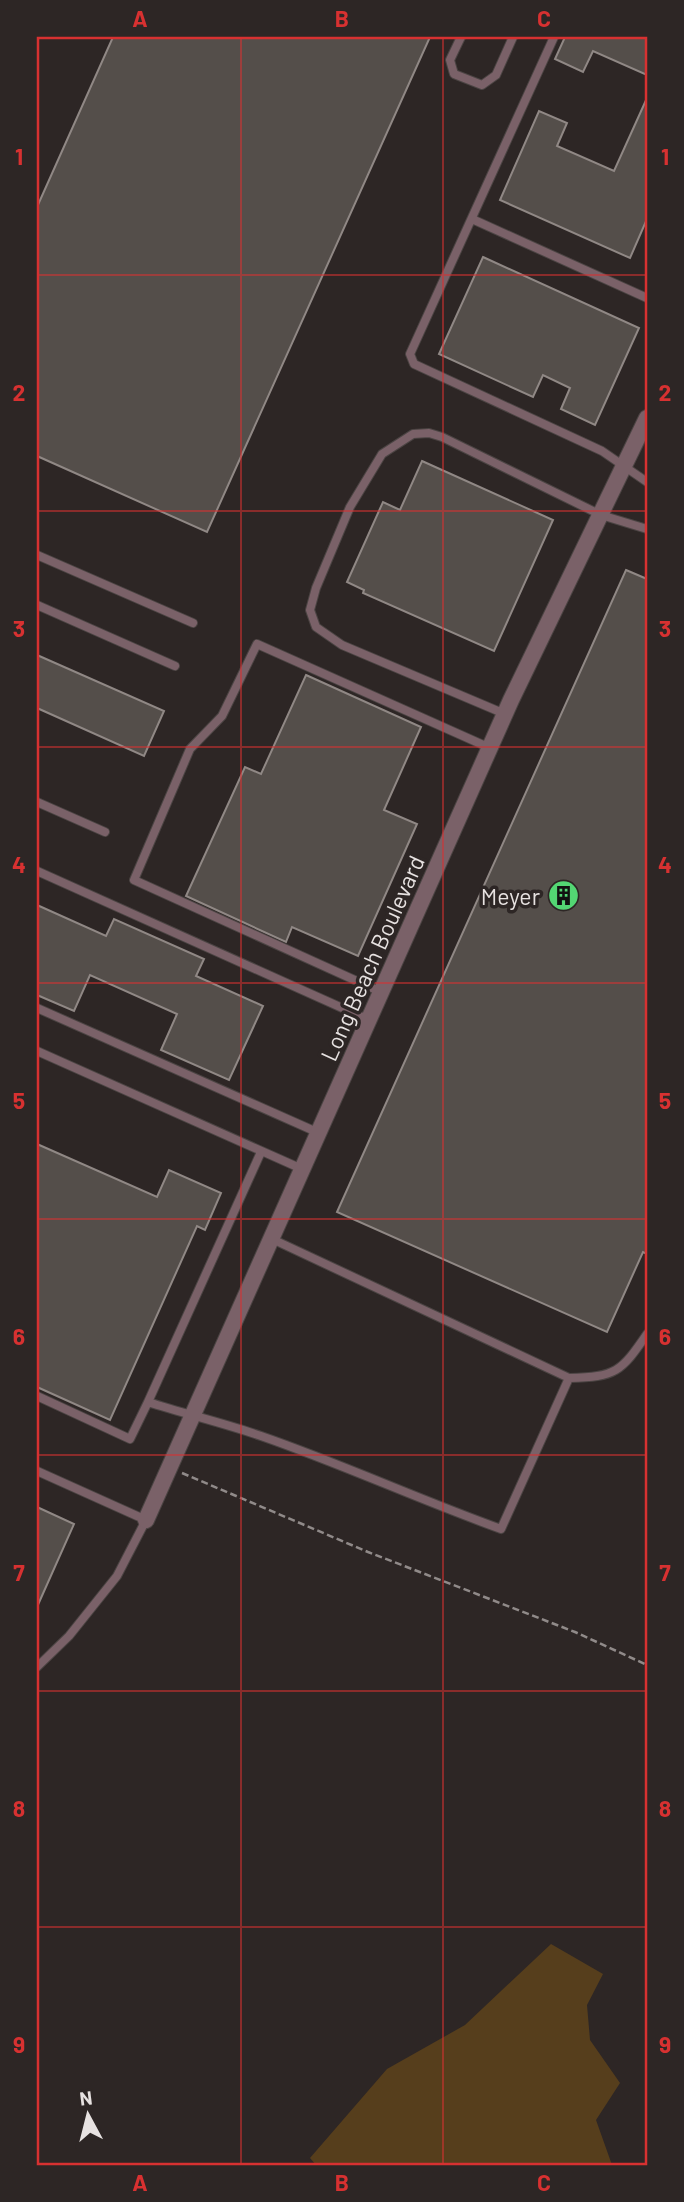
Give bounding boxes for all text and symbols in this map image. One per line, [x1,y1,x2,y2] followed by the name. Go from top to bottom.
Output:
[132,4,148,32] text: A
[335,4,349,32] text: B
[537,4,551,32] text: C
[15,142,23,170] text: 1
[661,142,669,170] text: 1
[13,378,25,406] text: 2
[659,378,671,406] text: 2
[13,614,25,642] text: 3
[659,614,671,642] text: 3
[12,850,26,878] text: 4
[658,850,672,878] text: 4
[314,851,430,1065] street label: Long Beach Boulevard
[546,879,580,913] building icon: Meyer
[481,882,541,910] place label: Meyer
[13,1086,25,1114] text: 5
[659,1086,671,1114] text: 5
[13,1322,25,1350] text: 6
[659,1322,671,1350] text: 6
[13,1558,25,1586] text: 7
[659,1558,671,1586] text: 7
[13,1794,25,1822] text: 8
[659,1794,671,1822] text: 8
[13,2030,25,2058] text: 9
[659,2030,671,2058] text: 9
[52,2080,122,2150] north arrow
[78,2085,94,2110] text: N
[132,2168,148,2196] text: A
[335,2168,349,2196] text: B
[537,2168,551,2196] text: C

